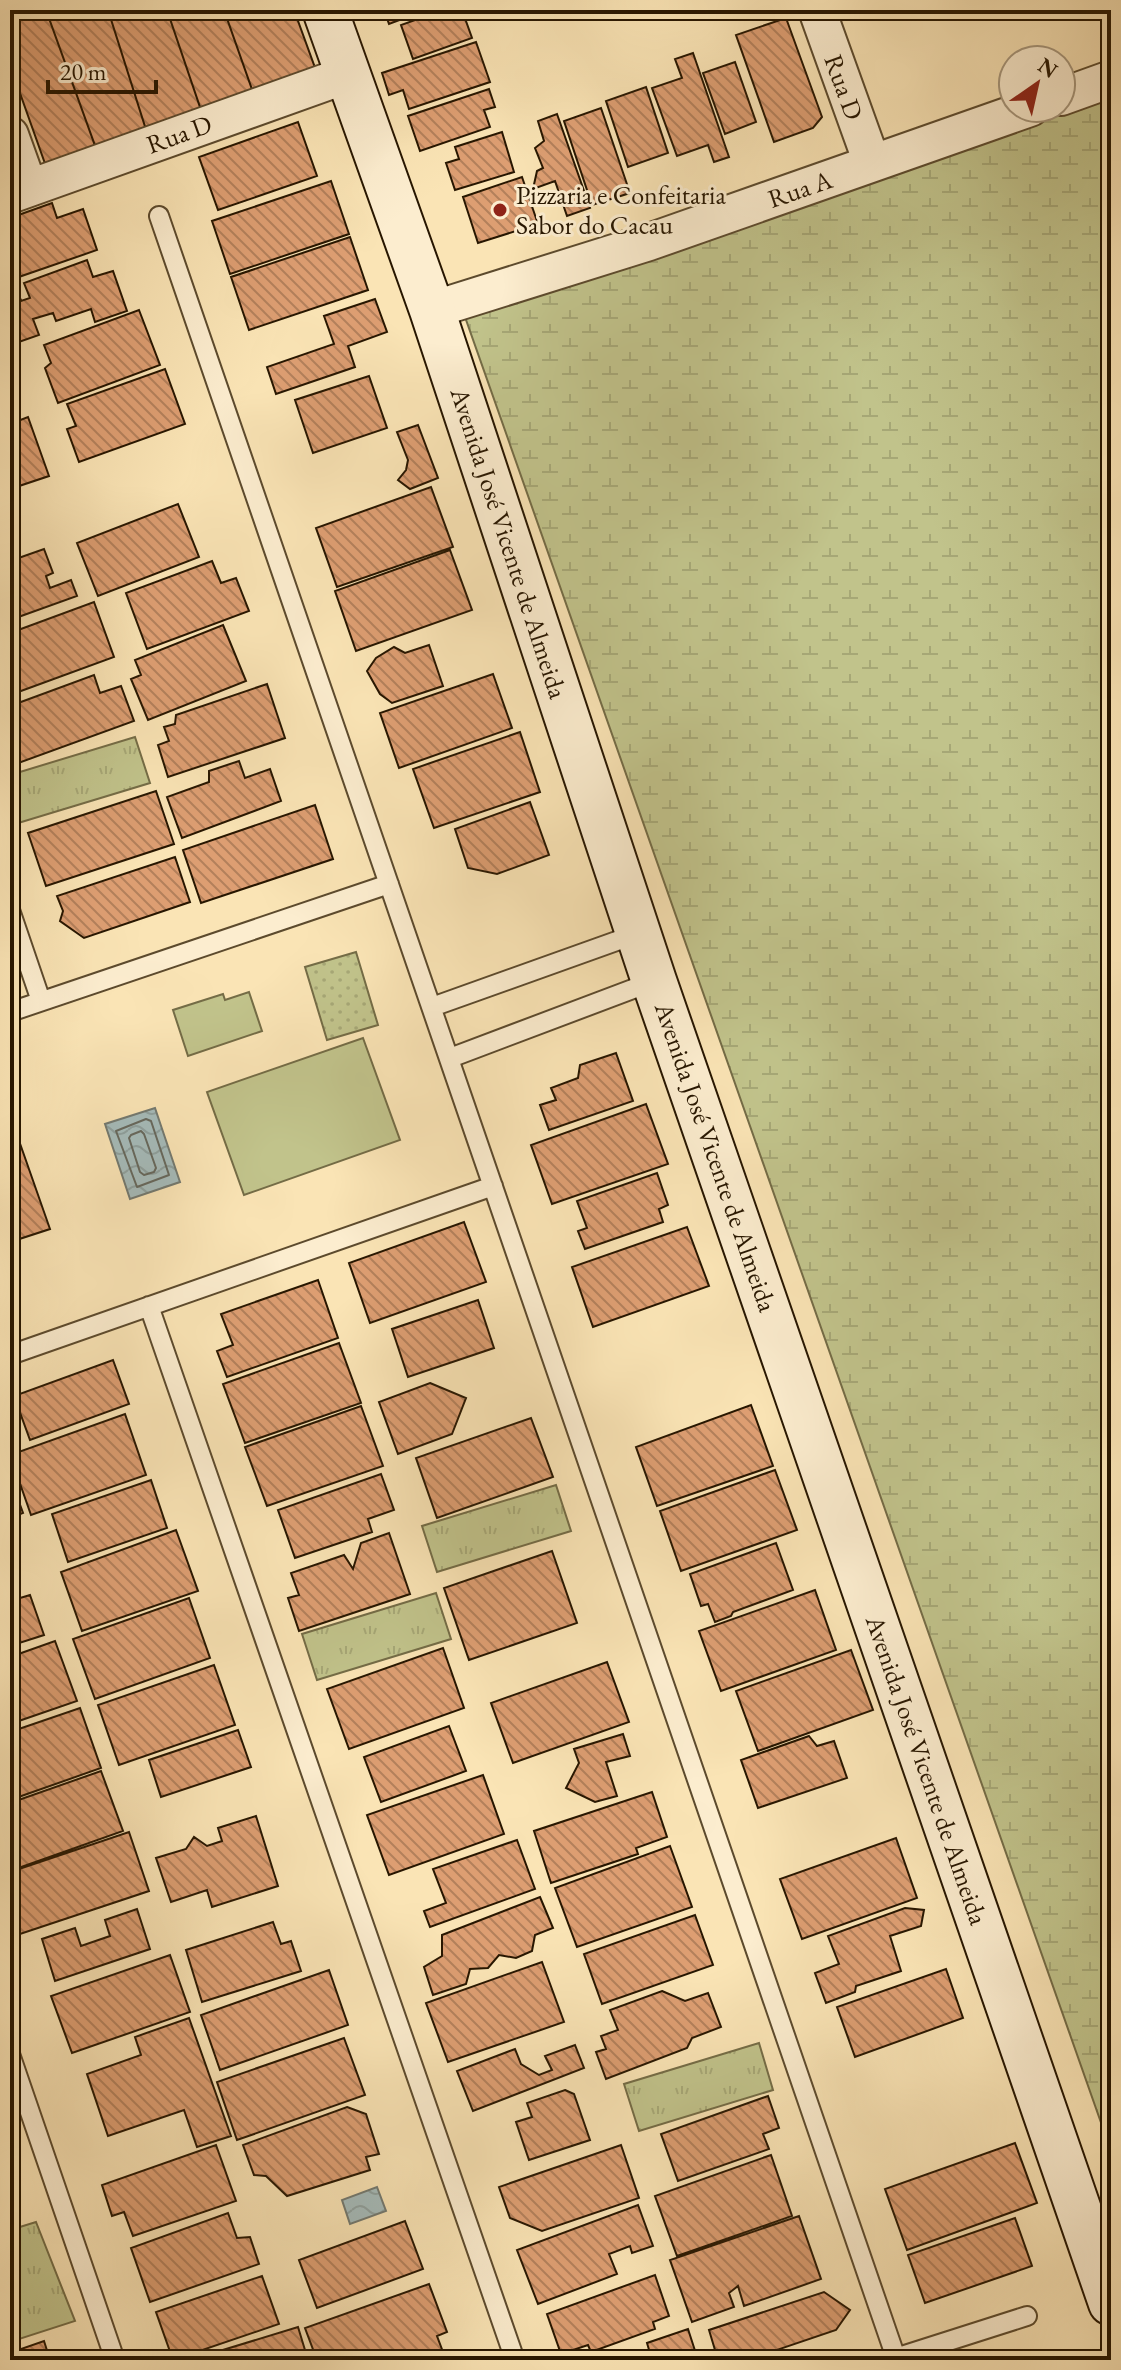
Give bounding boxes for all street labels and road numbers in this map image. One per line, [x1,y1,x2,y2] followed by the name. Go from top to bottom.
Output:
[816,50,872,124] street label: Rua D
[142,106,216,162] street label: Rua D
[763,162,838,216] street label: Rua A
[442,382,576,703] street label: Avenida José Vicente de Almeida
[647,997,785,1317] street label: Avenida José Vicente de Almeida
[858,1610,996,1930] street label: Avenida José Vicente de Almeida

